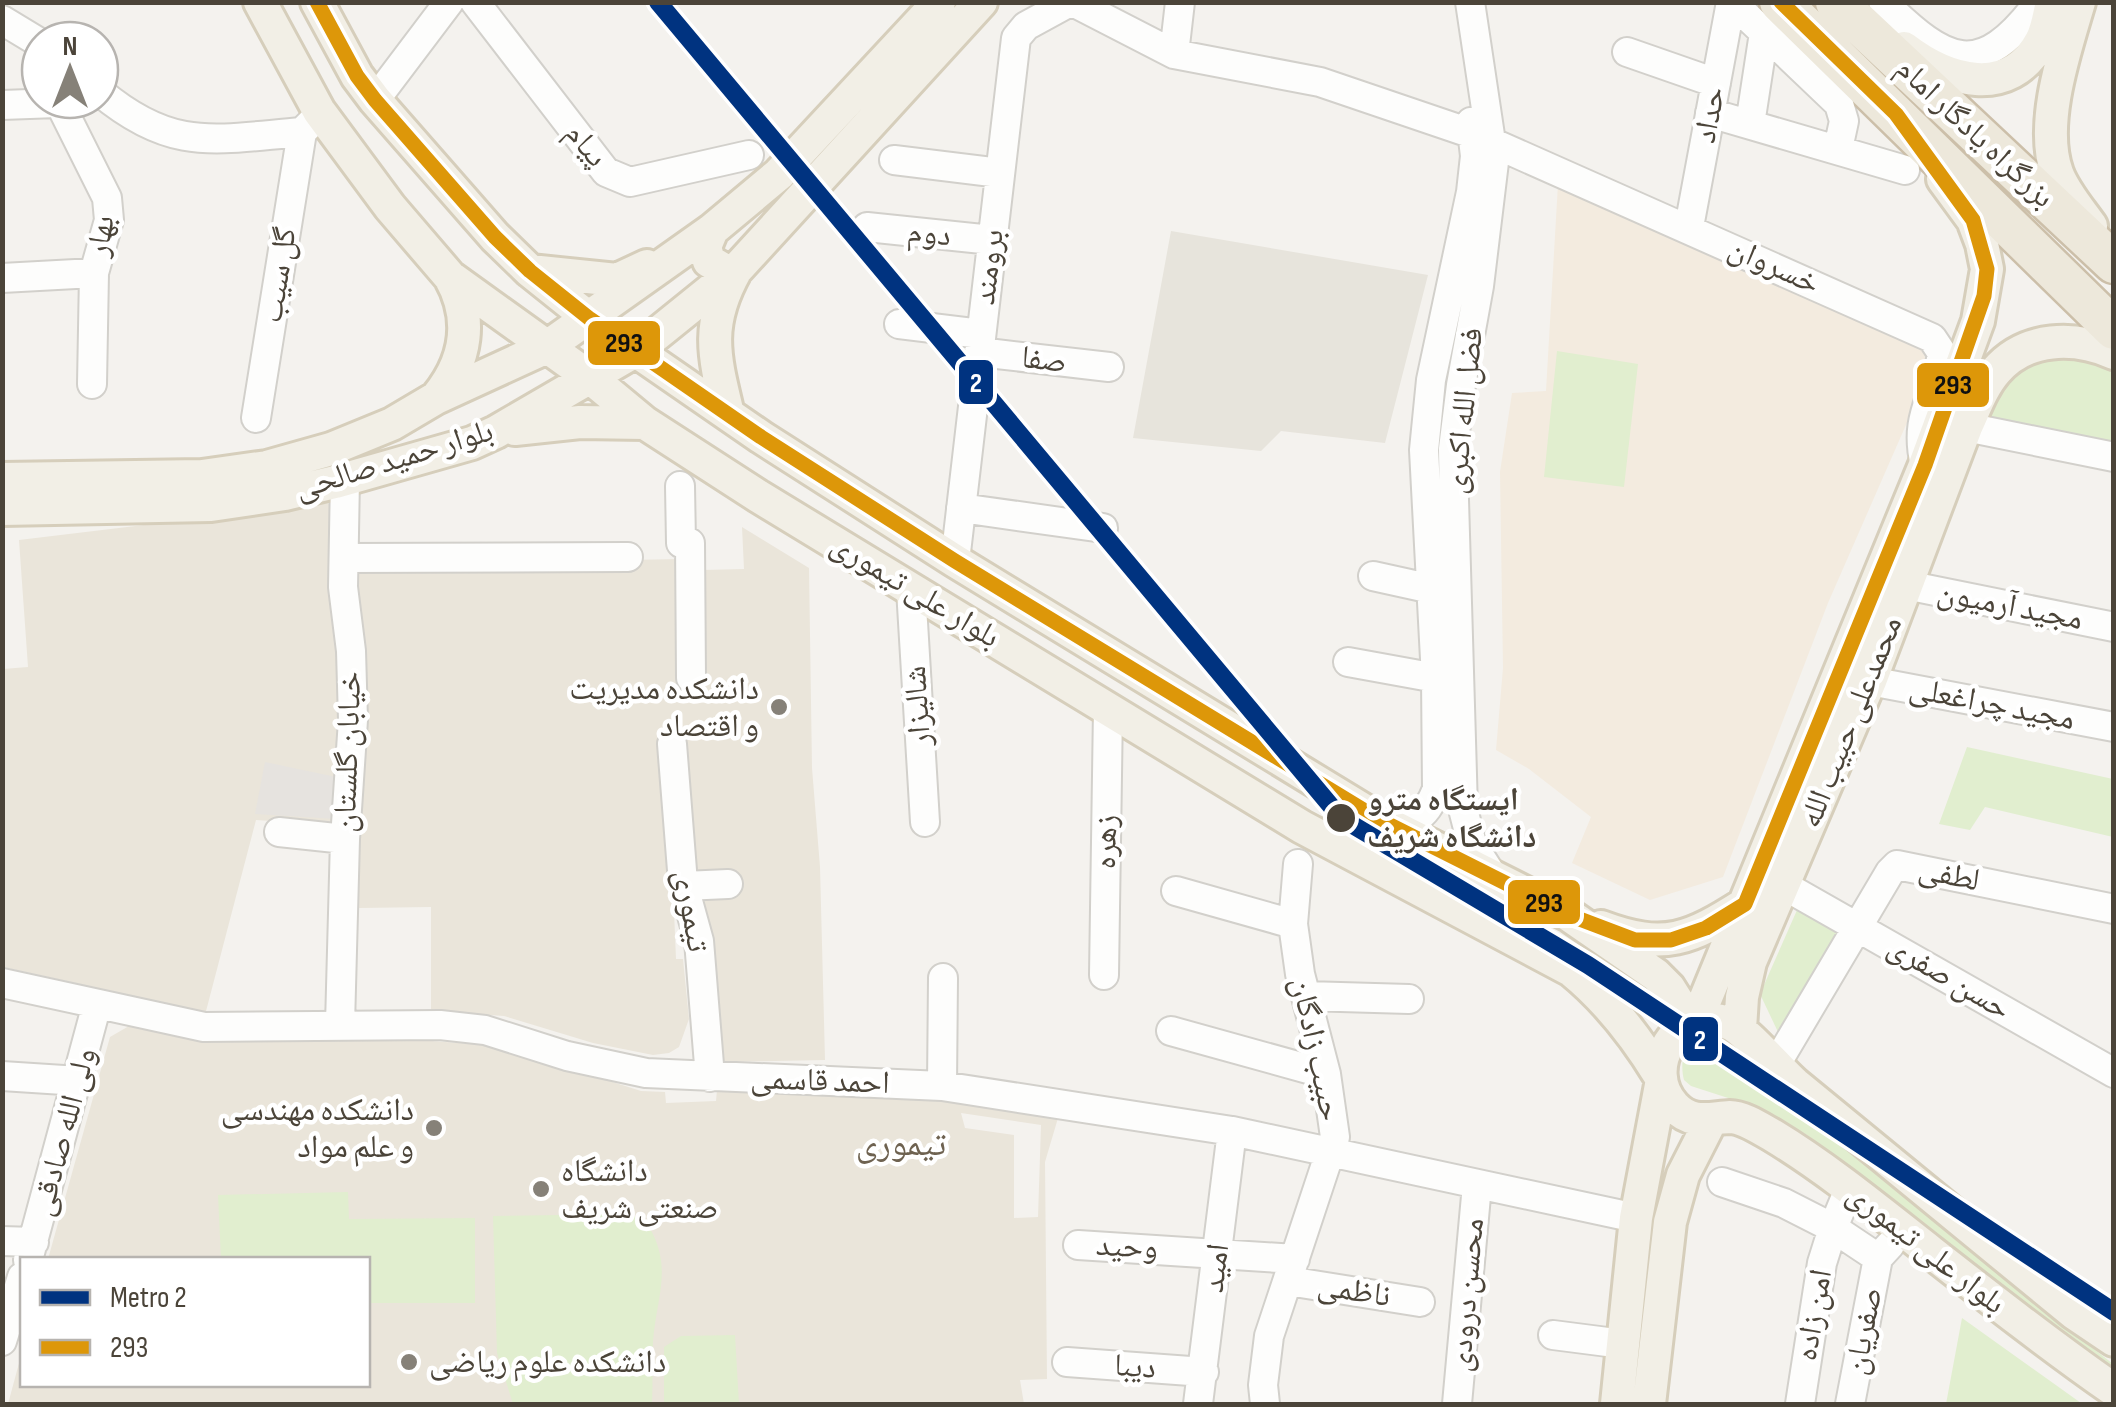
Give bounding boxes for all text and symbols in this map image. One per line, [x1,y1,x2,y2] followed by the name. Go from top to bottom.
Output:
[20,20,120,120] north arrow
[63,30,77,63] text: N
[1887,49,2063,217] street label: بزرگراه یادگار امام
[1685,84,1735,146] street label: حداد
[556,115,616,175] street label: پیام
[78,212,124,261] street label: بهار
[905,212,953,256] street label: دوم
[252,225,306,325] street label: گل سیب
[965,227,1013,307] street label: برومند
[1722,229,1826,303] street label: خسروان
[586,319,662,367] line badge: 293
[1436,326,1492,496] street label: فضل الله اکبری
[605,327,643,360] text: 293
[1019,338,1069,382] street label: صفا
[957,358,995,406] line badge: 2
[1915,361,1991,409] line badge: 293
[970,367,982,400] text: 2
[1934,369,1972,402] text: 293
[290,411,498,509] street label: بلوار حمید صالحی
[823,525,1007,657] street label: بلوار علی تیموری
[1934,573,2086,639] street label: مجید آرمیون
[1791,611,1911,833] street label: محمدعلی حبیب الله
[896,665,940,748] street label: شالیزار
[1906,669,2078,739] street label: مجید چراغعلی
[569,670,759,746] place label: دانشکده مدیریت و اقتصاد
[326,671,370,833] street label: خیابان گلستان
[768,696,790,718] marker: دانشکده مدیریت و اقتصاد
[1367,781,1537,857] place label: ایستگاه مترو دانشگاه شریف
[1324,801,1358,835] marker: ایستگاه مترو دانشگاه شریف
[1086,814,1126,870] street label: زهره
[1915,850,1983,900] street label: لطفی
[665,867,717,955] street label: تیموری
[1506,878,1582,926] line badge: 293
[1525,887,1563,920] text: 293
[1881,927,2017,1029] street label: حسن صفری
[1282,974,1350,1124] street label: حبیب زادگان
[1681,1015,1720,1063] line badge: 2
[1694,1024,1706,1057] text: 2
[23,1044,105,1220] street label: ولی الله صادقی
[750,1059,890,1103] street label: احمد قاسمی
[221,1091,414,1167] place label: دانشکده مهندسی و علم مواد
[423,1117,445,1139] marker: دانشکده مهندسی و علم مواد
[856,1123,946,1166] district label: تیموری
[561,1152,718,1228] place label: دانشگاه صنعتی شریف
[1839,1175,2013,1323] street label: بلوار علی تیموری
[530,1178,552,1200] marker: دانشگاه صنعتی شریف
[1441,1216,1493,1374] street label: محسن درودی
[1095,1226,1159,1268] street label: وحید
[1194,1241,1238,1295] street label: امید
[20,1257,370,1387] legend
[1315,1266,1393,1316] street label: ناظمی
[1787,1266,1841,1364] street label: امن زاده
[110,1280,187,1316] text: Metro 2
[1836,1284,1892,1378] street label: صفریان
[110,1330,148,1366] text: 293
[429,1343,666,1382] place label: دانشکده علوم ریاضی
[1113,1346,1157,1388] street label: دیبا
[398,1351,420,1373] marker: دانشکده علوم ریاضی

